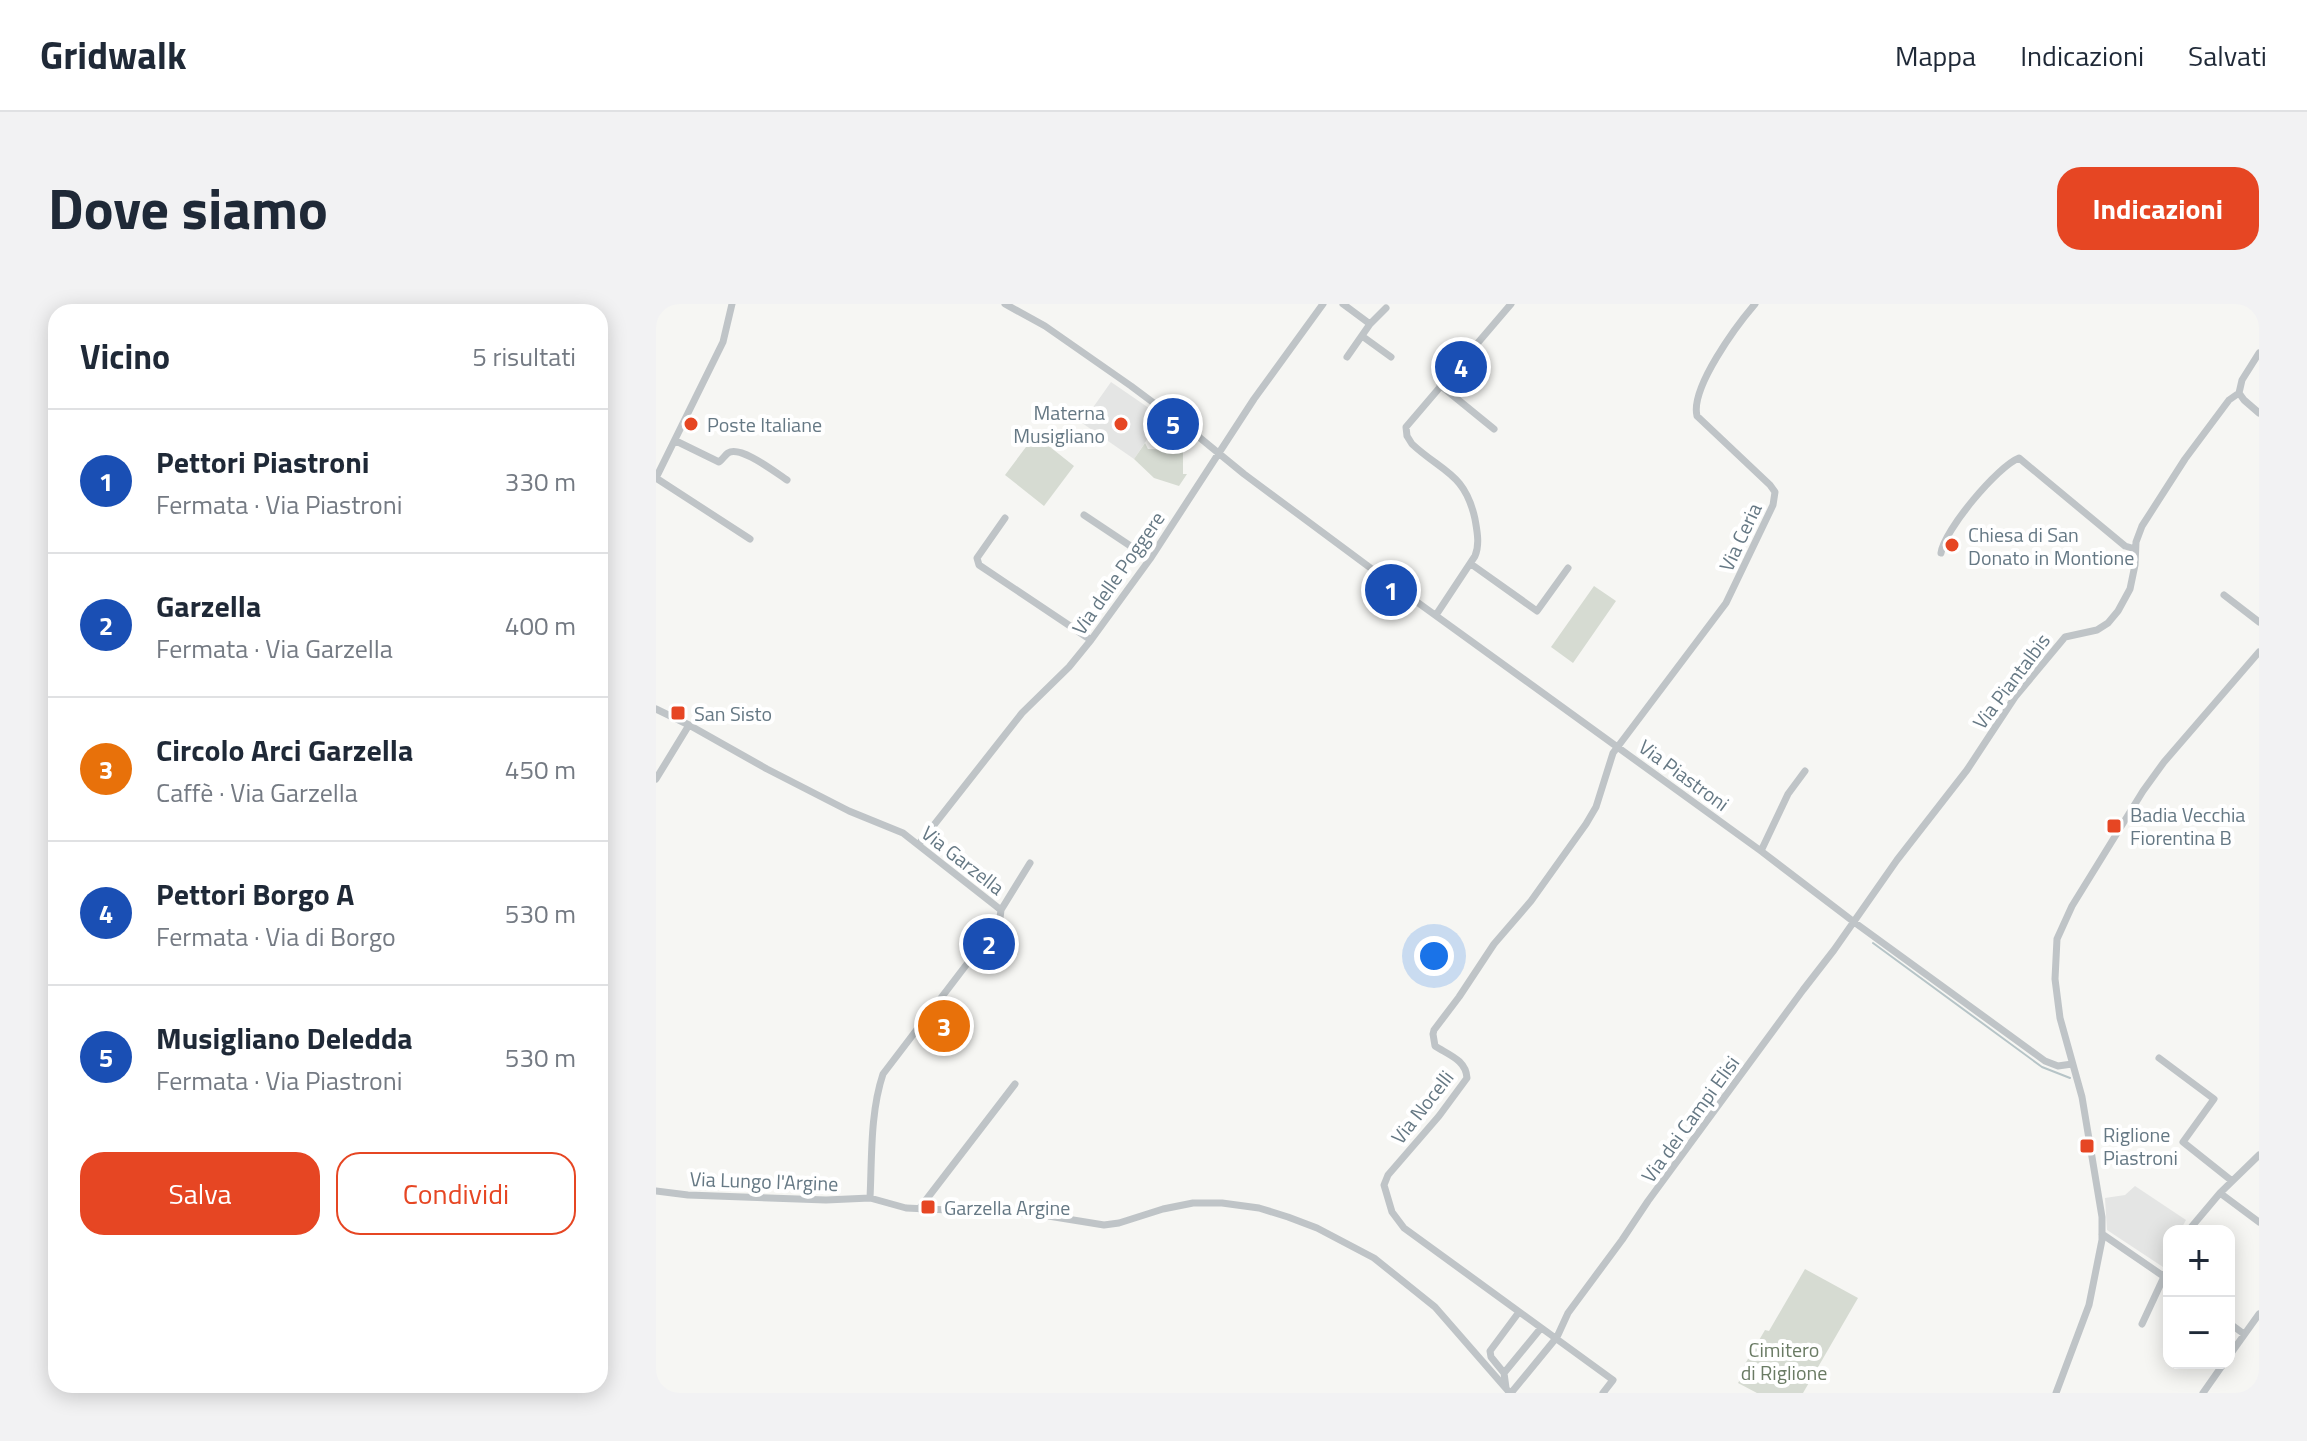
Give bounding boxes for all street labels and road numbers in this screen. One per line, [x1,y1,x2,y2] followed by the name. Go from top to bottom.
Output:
[1711,498,1769,576] street label: Via Ceria
[1064,505,1172,641] street label: Via delle Poggere
[1965,626,2057,736] street label: Via Piantalbis
[1632,731,1736,819] street label: Via Piastroni
[915,818,1011,902] street label: Via Garzella
[1633,1049,1747,1189] street label: Via dei Campi Elisi
[1383,1063,1461,1151] street label: Via Nocelli
[689,1163,839,1199] street label: Via Lungo l'Argine

